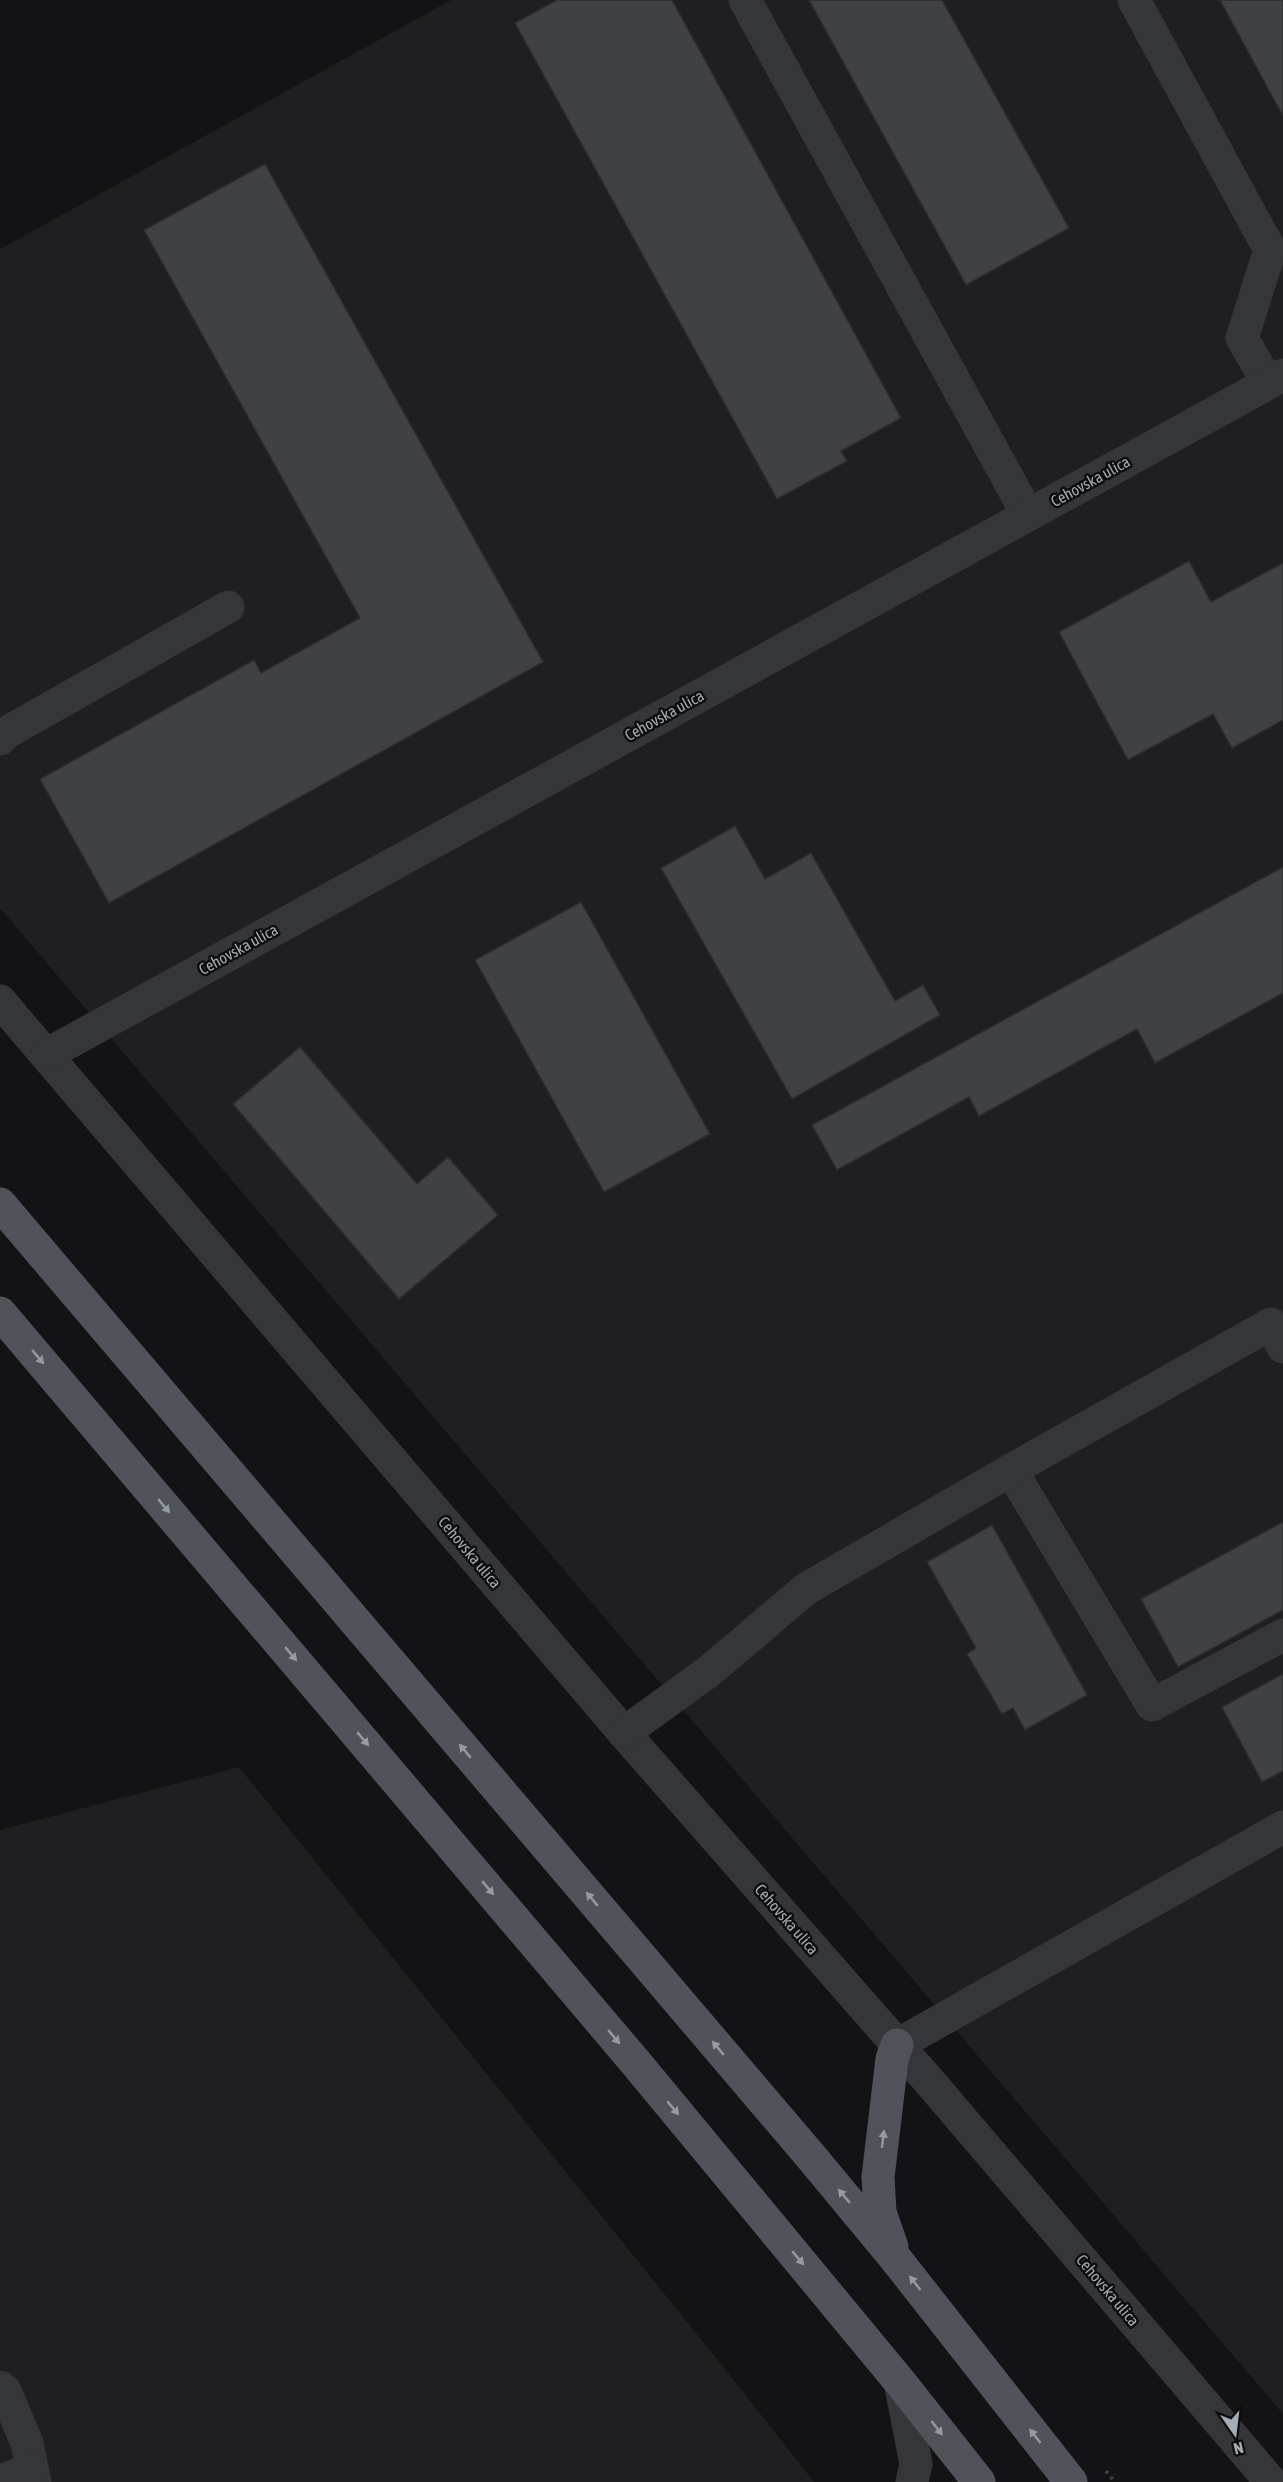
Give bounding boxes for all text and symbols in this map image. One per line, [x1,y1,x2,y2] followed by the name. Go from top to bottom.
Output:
[1047,452,1133,510] street label: Cehovska ulica
[621,686,707,744] street label: Cehovska ulica
[195,920,281,978] street label: Cehovska ulica
[31,1349,44,1364] one-way arrow
[158,1498,171,1514] one-way arrow
[435,1513,505,1591] street label: Cehovska ulica
[284,1646,297,1661] one-way arrow
[356,1731,369,1747] one-way arrow
[459,1743,472,1759] one-way arrow
[482,1880,495,1896] one-way arrow
[751,1880,823,1958] street label: Cehovska ulica
[586,1892,599,1907] one-way arrow
[607,2029,620,2044] one-way arrow
[712,2041,725,2056] one-way arrow
[667,2100,680,2116] one-way arrow
[878,2129,888,2148] one-way arrow
[838,2189,851,2204] one-way arrow
[791,2250,804,2266] one-way arrow
[1073,2251,1143,2329] street label: Cehovska ulica
[909,2275,921,2290] one-way arrow
[1205,2404,1265,2464] north arrow
[930,2420,943,2436] one-way arrow
[1029,2428,1042,2444] one-way arrow
[1232,2439,1245,2458] text: N

